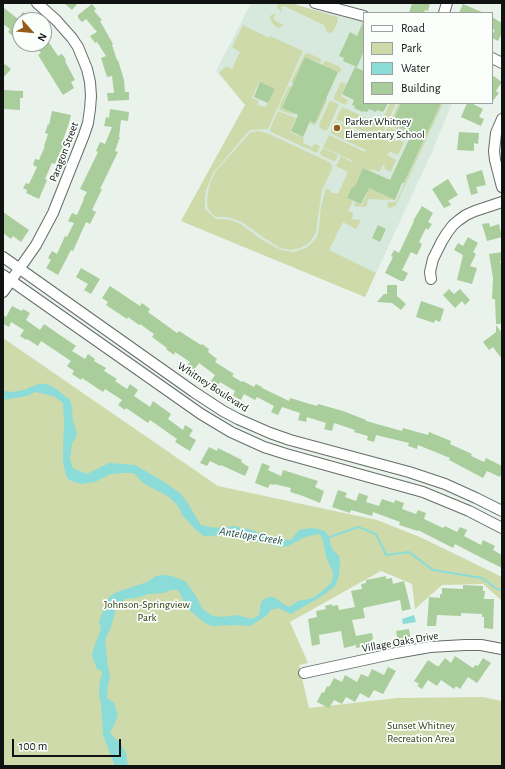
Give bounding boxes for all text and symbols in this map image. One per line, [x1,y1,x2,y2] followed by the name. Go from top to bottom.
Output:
[12,12,52,52] north arrow
[363,12,493,104] legend
[401,22,425,34] text: Road
[36,31,49,43] text: N
[401,42,422,54] text: Park
[401,62,430,74] text: Water
[401,82,441,94] text: Building
[345,115,425,141] place label: Parker Whitney Elementary School
[47,120,81,184] street label: Paragon Street
[332,123,342,133] marker: Parker Whitney Elementary School
[175,359,251,415] street label: Whitney Boulevard
[218,524,284,548] water label: Antelope Creek
[104,598,190,624] park label: Johnson-Springview Park
[361,629,439,655] street label: Village Oaks Drive
[387,719,455,745] park label: Sunset Whitney Recreation Area
[14,731,123,757] scale bar
[19,740,47,752] text: 100 m

